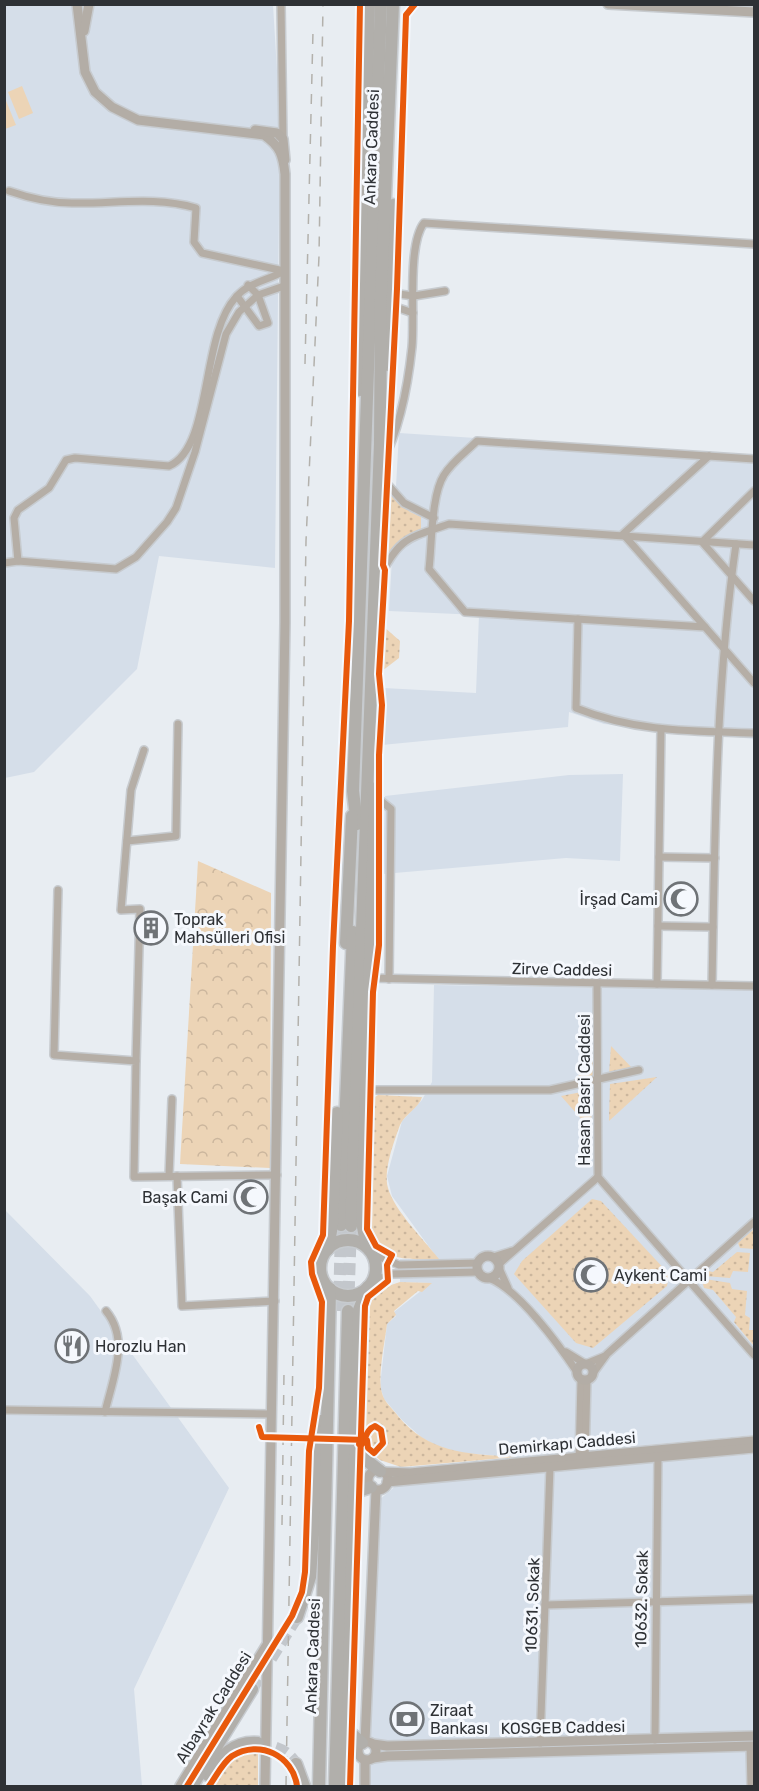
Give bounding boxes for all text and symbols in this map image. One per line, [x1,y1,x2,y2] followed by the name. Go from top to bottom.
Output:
[360,89,383,205] street label: Ankara Caddesi
[663,881,699,917] mosque icon: İrşad Cami
[580,890,658,909] place label: İrşad Cami
[133,910,169,946] building icon: Toprak Mahsülleri Ofisi
[174,910,285,947] place label: Toprak Mahsülleri Ofisi
[512,959,612,980] street label: Zirve Caddesi
[575,1014,594,1166] street label: Hasan Basri Caddesi
[233,1179,269,1215] mosque icon: Başak Cami
[142,1188,228,1207] place label: Başak Cami
[573,1257,609,1293] mosque icon: Aykent Cami
[614,1266,707,1285] place label: Aykent Cami
[54,1328,90,1364] restaurant icon: Horozlu Han
[95,1337,186,1356] place label: Horozlu Han
[498,1428,637,1459] street label: Demirkapı Caddesi
[631,1549,652,1648] street label: 10632. Sokak
[521,1556,544,1653] street label: 10631. Sokak
[301,1598,324,1714] street label: Ankara Caddesi
[171,1648,255,1767] street label: Albayrak Caddesi
[389,1701,425,1737] bank icon: Ziraat Bankası
[430,1701,488,1738] place label: Ziraat Bankası
[501,1717,625,1738] street label: KOSGEB Caddesi

